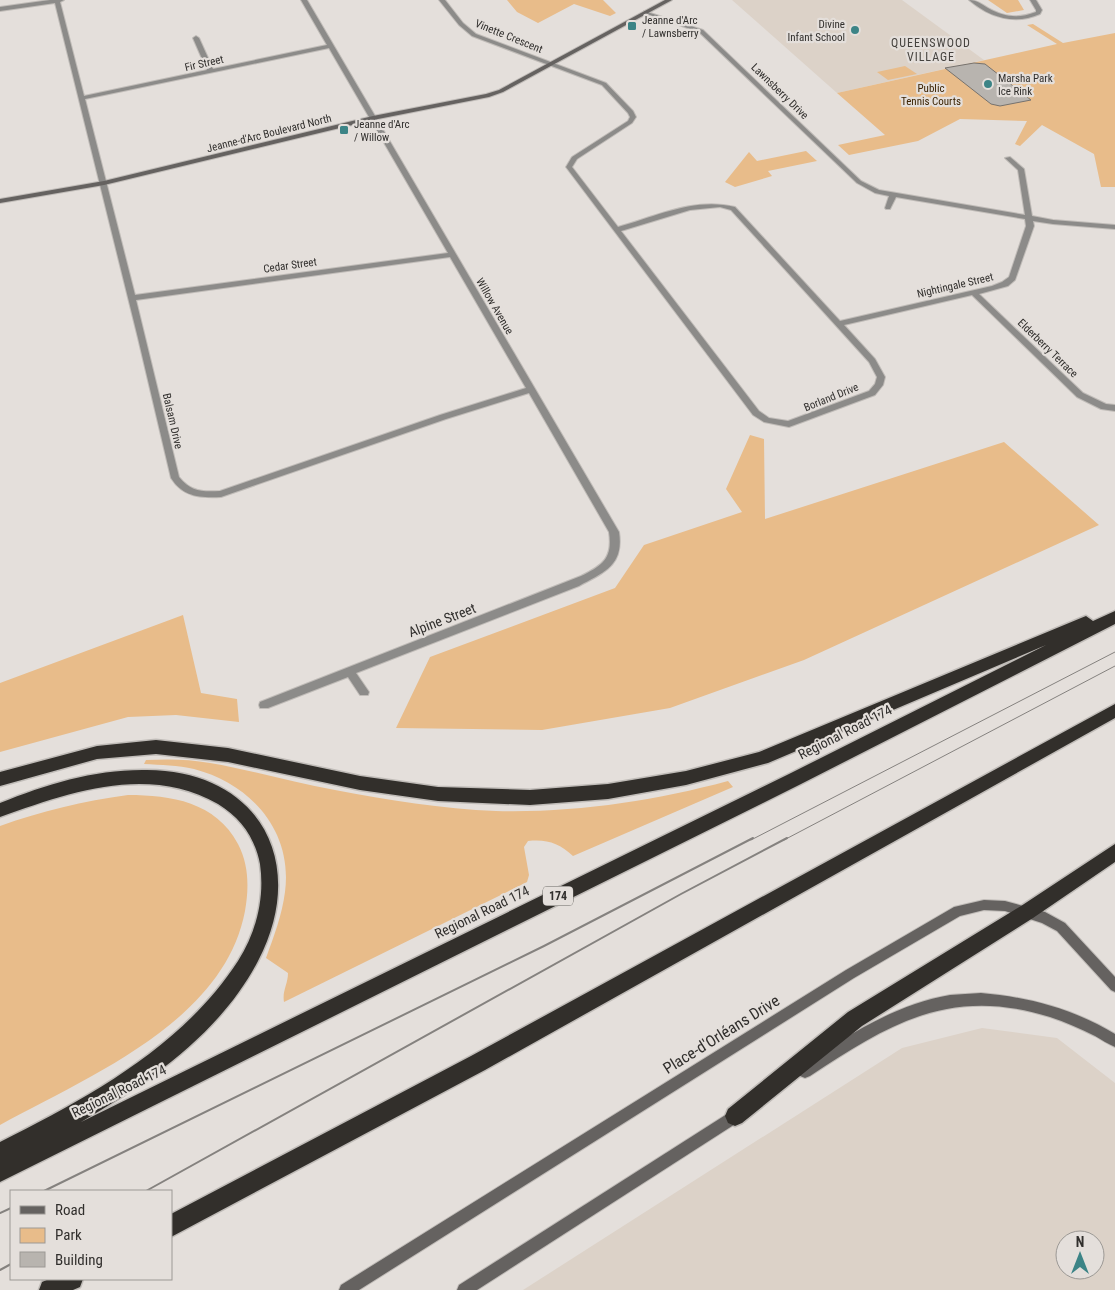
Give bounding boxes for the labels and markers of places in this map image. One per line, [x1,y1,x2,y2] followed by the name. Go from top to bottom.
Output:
[642,14,699,40] place label: Jeanne d'Arc / Lawnsberry
[787,18,845,44] place label: Divine Infant School
[626,20,638,32] marker: Jeanne d'Arc / Lawnsberry
[849,24,861,36] marker: Divine Infant School
[998,72,1053,98] place label: Marsha Park Ice Rink
[982,78,994,90] marker: Marsha Park Ice Rink
[354,118,410,144] place label: Jeanne d'Arc / Willow
[338,124,350,136] marker: Jeanne d'Arc / Willow

